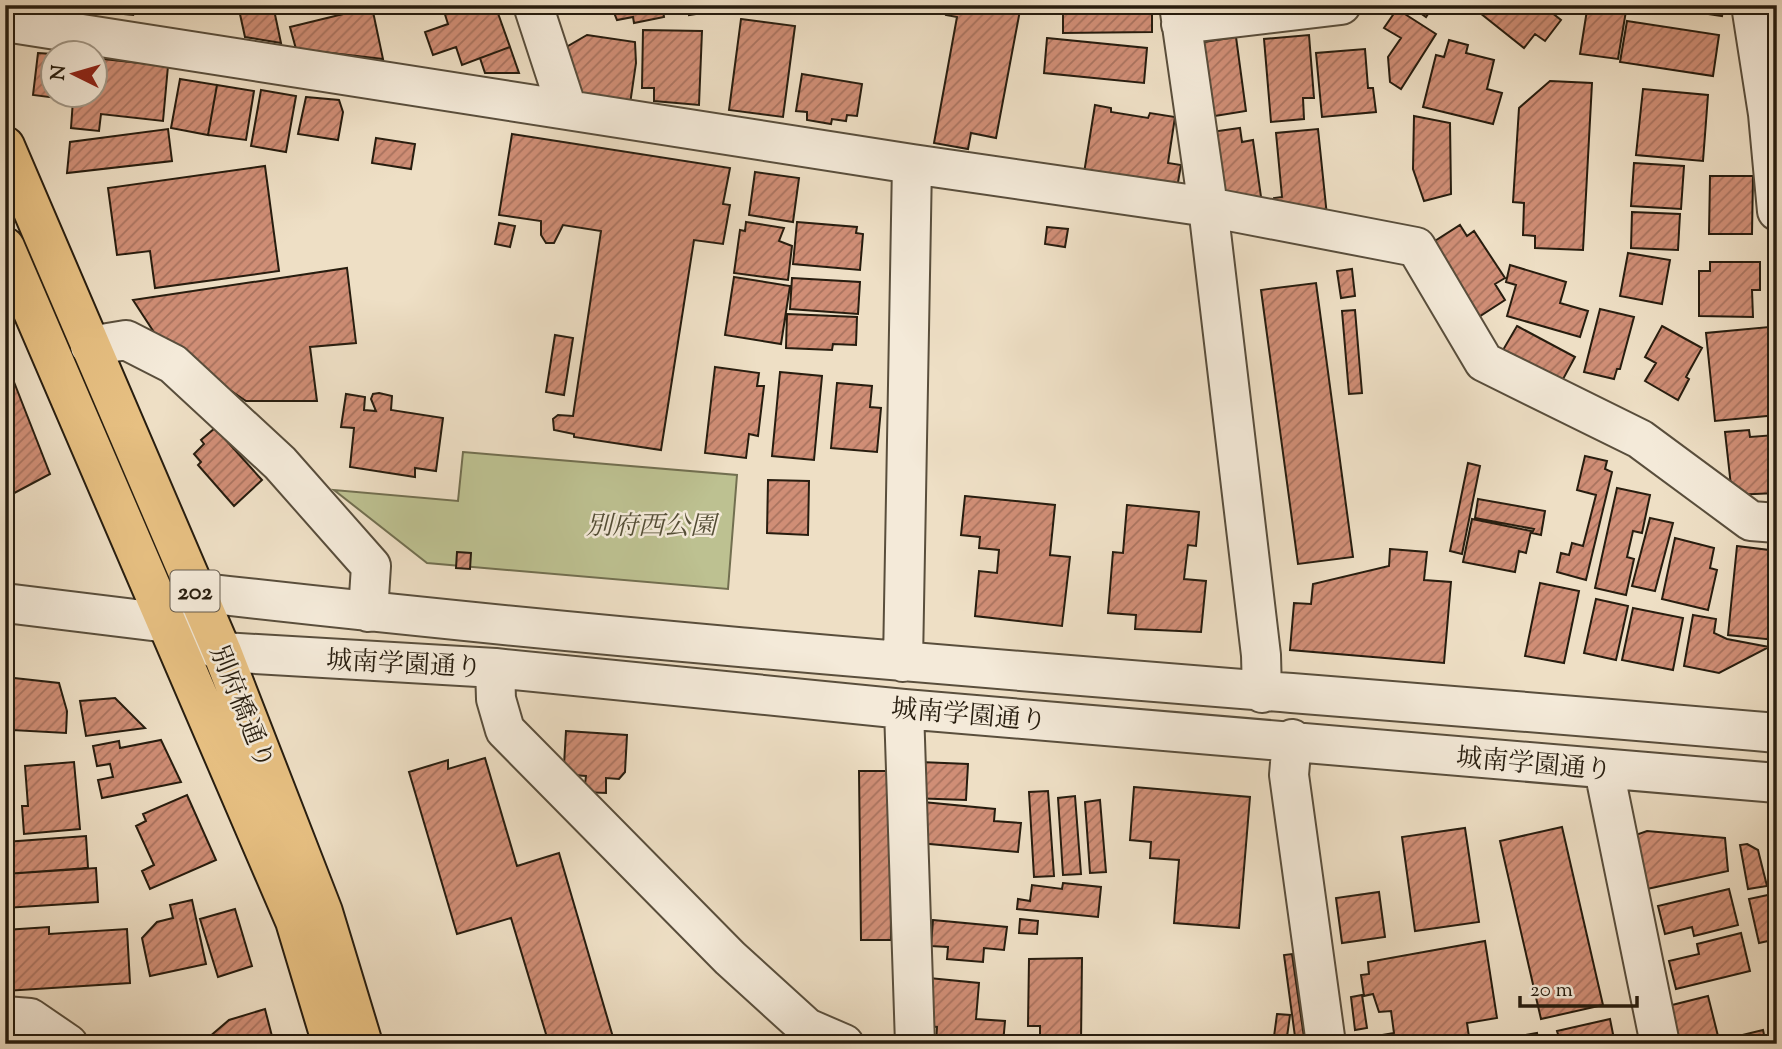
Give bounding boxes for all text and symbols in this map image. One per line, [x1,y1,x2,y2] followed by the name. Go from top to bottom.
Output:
[38,38,108,108] north arrow
[45,64,74,81] text: N
[586,509,720,546] park label: 別府西公園
[170,570,220,612] road number: 202
[199,641,282,775] street label: 別府橋通り
[325,643,483,688] street label: 城南学園通り
[889,691,1048,742] street label: 城南学園通り
[1454,740,1613,791] street label: 城南学園通り
[1520,965,1637,1009] scale bar
[1530,976,1573,1006] text: 20 m

